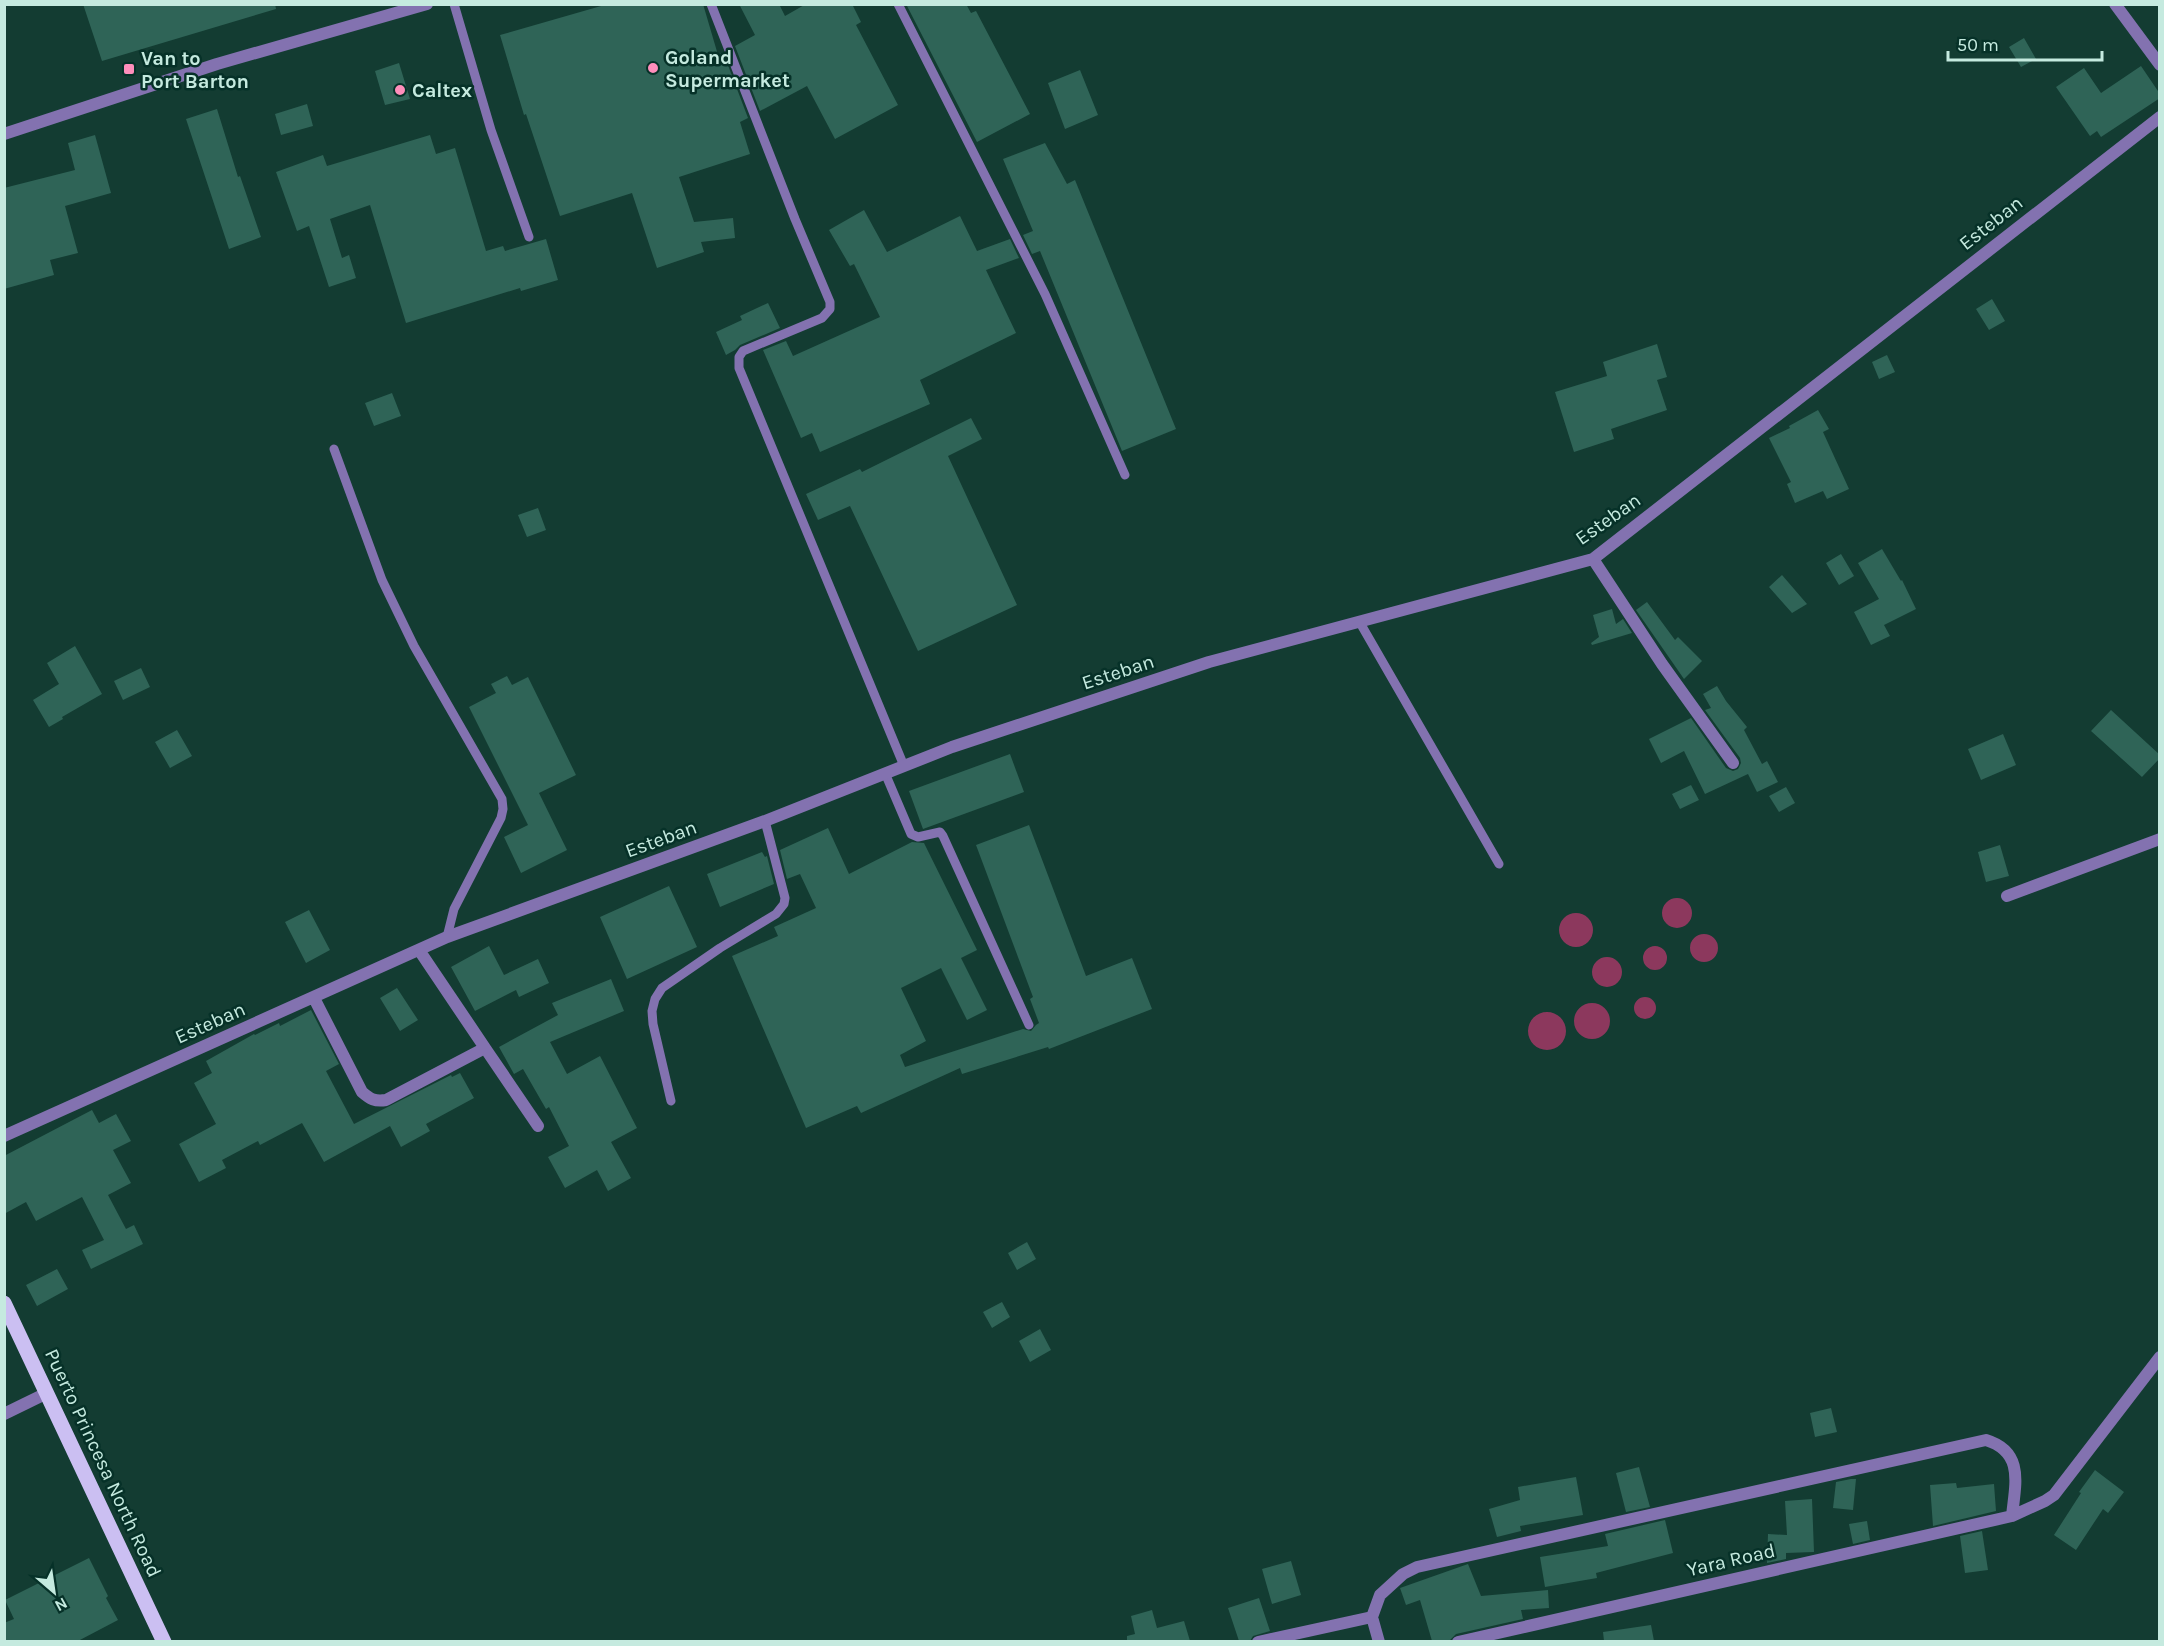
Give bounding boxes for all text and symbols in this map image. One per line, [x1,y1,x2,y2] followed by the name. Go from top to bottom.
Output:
[1948,24,2102,62] scale bar
[1957,34,1999,56] text: 50 m
[665,46,790,92] place label: Goland Supermarket
[141,47,249,93] place label: Van to Port Barton
[646,61,660,75] marker: Goland Supermarket
[122,62,136,76] marker: Van to Port Barton
[412,79,472,102] place label: Caltex
[393,83,407,97] marker: Caltex
[1955,191,2027,255] street label: Esteban
[1571,488,1645,550] street label: Esteban
[1079,650,1157,694] street label: Esteban
[622,815,700,863] street label: Esteban
[171,997,249,1049] street label: Esteban
[40,1345,166,1581] street label: Puerto Princesa North Road
[1685,1539,1777,1581] street label: Yara Road
[24,1562,84,1622] north arrow
[51,1594,71,1616] text: N

